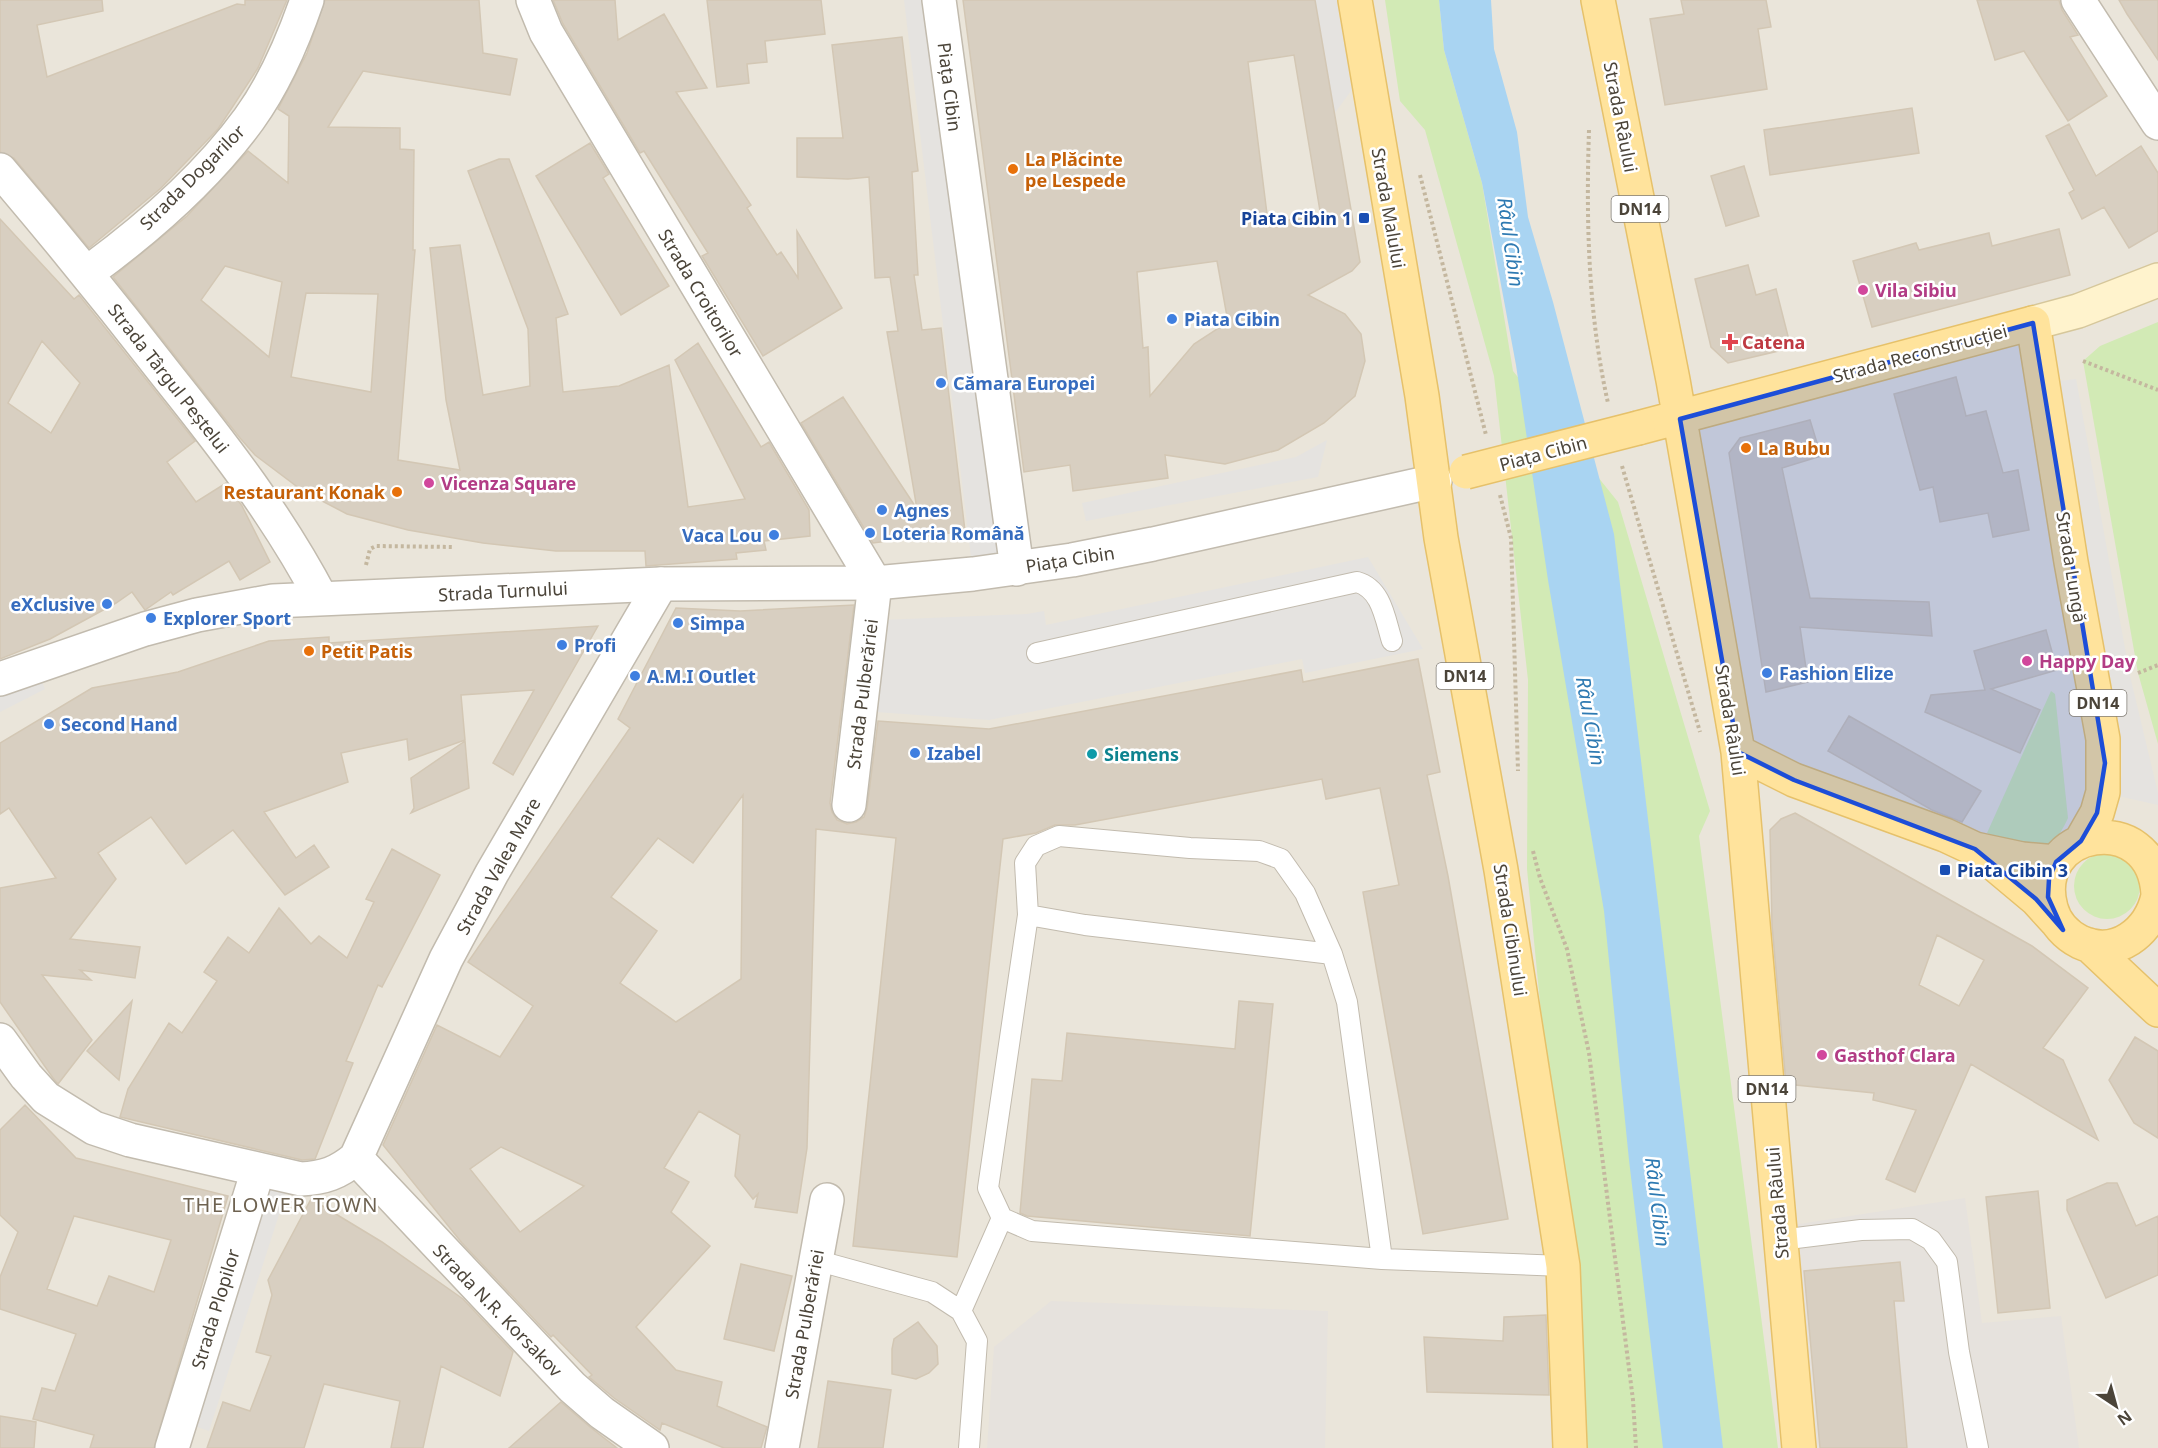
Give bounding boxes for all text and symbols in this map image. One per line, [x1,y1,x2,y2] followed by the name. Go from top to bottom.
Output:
[933,41,967,133] street label: Piața Cibin
[1599,60,1643,174] street label: Strada Râului
[134,119,250,235] street label: Strada Dogarilor
[1367,146,1411,270] street label: Strada Malului
[1025,147,1126,192] place label: La Plăcinte pe Lespede
[1006,162,1020,176] marker: La Plăcinte pe Lespede
[1491,196,1531,288] water label: Râul Cibin
[1612,196,1668,222] road number: DN14
[1241,206,1352,230] place label: Piata Cibin 1
[1357,211,1371,225] marker: Piata Cibin 1
[653,224,749,362] street label: Strada Croitorilor
[1875,278,1957,302] place label: Vila Sibiu
[1856,283,1870,297] marker: Vila Sibiu
[103,298,235,458] street label: Strada Târgul Peștelui
[1184,307,1280,331] place label: Piata Cibin
[1165,312,1179,326] marker: Piata Cibin
[1830,318,2010,388] street label: Strada Reconstrucției
[1742,330,1805,354] place label: Catena
[1723,335,1737,349] marker: Catena
[953,371,1095,395] place label: Cămara Europei
[934,376,948,390] marker: Cămara Europei
[1497,430,1589,476] street label: Piața Cibin
[1758,436,1830,460] place label: La Bubu
[1739,441,1753,455] marker: La Bubu
[441,471,576,495] place label: Vicenza Square
[422,476,436,490] marker: Vicenza Square
[224,480,386,504] place label: Restaurant Konak
[390,485,404,499] marker: Restaurant Konak
[894,498,949,522] place label: Agnes
[875,503,889,517] marker: Agnes
[2051,510,2093,624] street label: Strada Lungă
[882,521,1025,545] place label: Loteria Română
[682,523,762,547] place label: Vaca Lou
[863,526,877,540] marker: Loteria Română
[767,528,781,542] marker: Vaca Lou
[1024,540,1116,578] street label: Piața Cibin
[438,576,568,606] street label: Strada Turnului
[10,592,95,616] place label: eXclusive
[100,597,114,611] marker: eXclusive
[163,606,291,630] place label: Explorer Sport
[144,611,158,625] marker: Explorer Sport
[690,611,745,635] place label: Simpa
[671,616,685,630] marker: Simpa
[841,617,883,771] street label: Strada Pulberăriei
[574,633,616,657] place label: Profi
[555,638,569,652] marker: Profi
[321,639,413,663] place label: Petit Patis
[302,644,316,658] marker: Petit Patis
[2039,649,2136,673] place label: Happy Day
[2020,654,2034,668] marker: Happy Day
[1779,661,1894,685] place label: Fashion Elize
[1436,663,1494,689] road number: DN14
[1710,663,1752,777] street label: Strada Râului
[647,664,756,688] place label: A.M.I Outlet
[1760,666,1774,680] marker: Fashion Elize
[628,669,642,683] marker: A.M.I Outlet
[1570,674,1612,768] water label: Râul Cibin
[2070,690,2126,716] road number: DN14
[61,712,178,736] place label: Second Hand
[42,717,56,731] marker: Second Hand
[927,741,981,765] place label: Izabel
[1104,742,1179,766] place label: Siemens
[908,746,922,760] marker: Izabel
[1085,747,1099,761] marker: Siemens
[450,793,546,939] street label: Strada Valea Mare
[1957,858,2068,882] place label: Piata Cibin 3
[1489,862,1533,998] street label: Strada Cibinului
[1938,863,1952,877] marker: Piata Cibin 3
[1834,1043,1955,1067] place label: Gasthof Clara
[1815,1048,1829,1062] marker: Gasthof Clara
[1738,1076,1796,1102] road number: DN14
[1760,1146,1794,1260] street label: Strada Râului
[1639,1156,1677,1248] water label: Râul Cibin
[183,1191,379,1218] district label: THE LOWER TOWN
[428,1238,568,1382] street label: Strada N.R. Korsakov
[185,1245,245,1372] street label: Strada Plopilor
[779,1247,829,1401] street label: Strada Pulberăriei
[2086,1376,2146,1436] north arrow
[2113,1405,2137,1431] text: N

